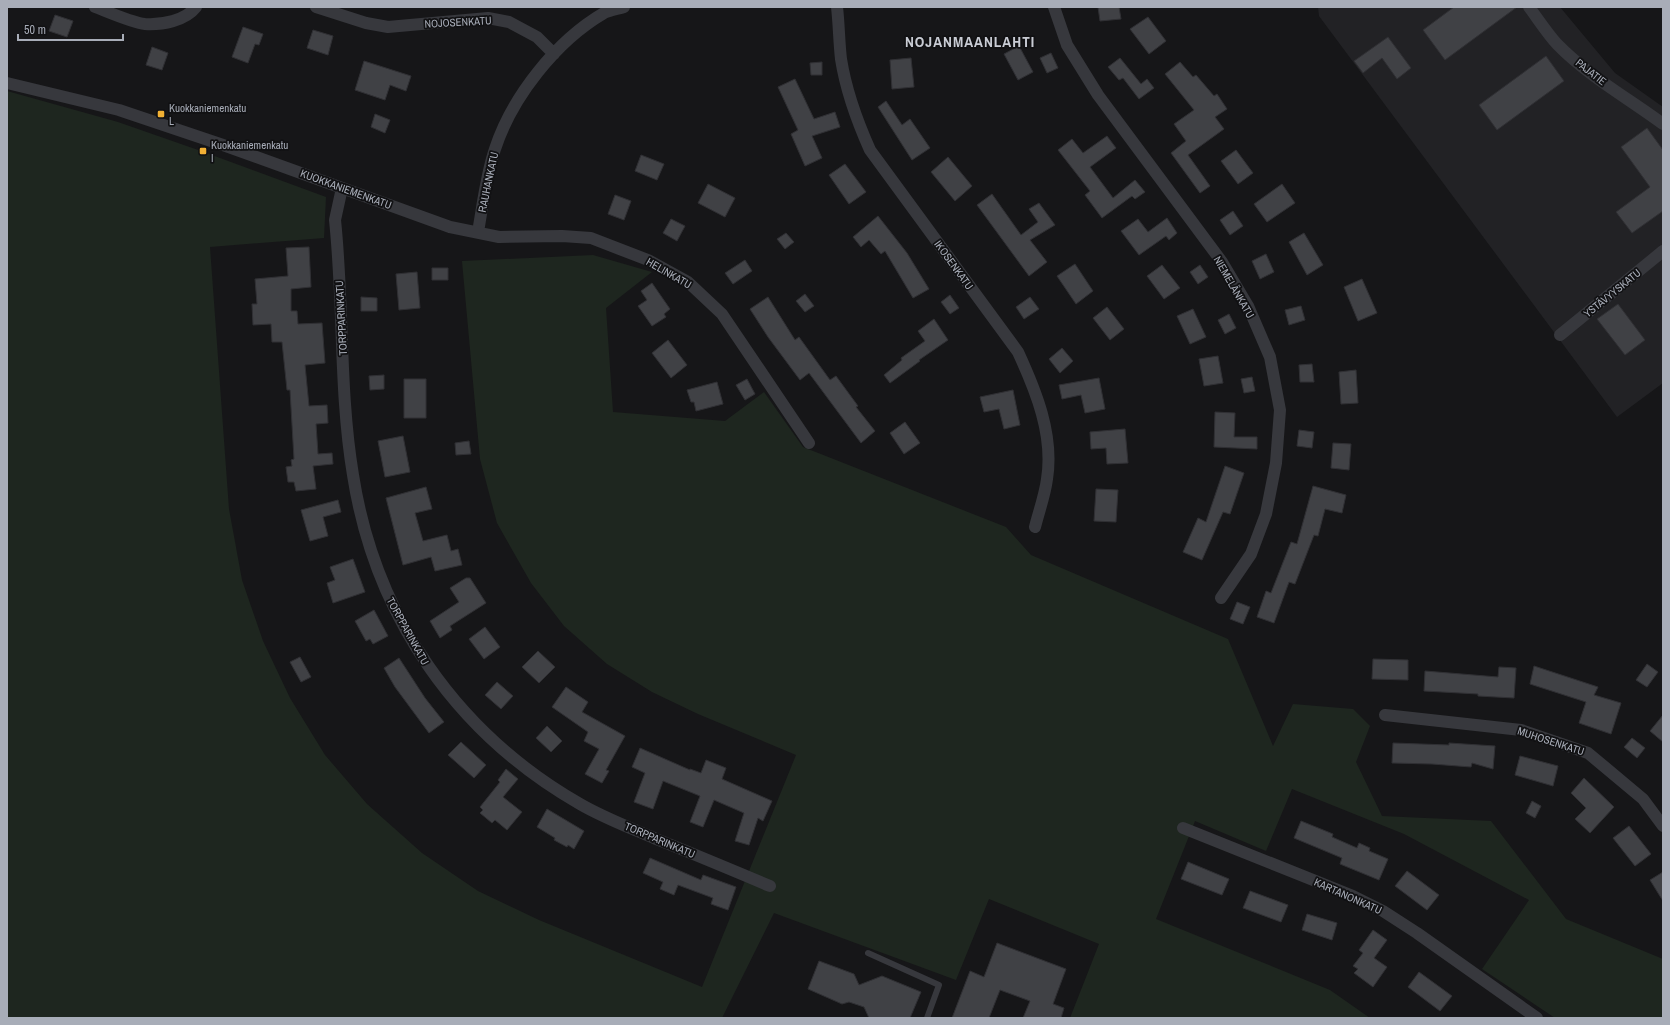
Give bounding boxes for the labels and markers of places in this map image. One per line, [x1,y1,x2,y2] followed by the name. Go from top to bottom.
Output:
[169,101,246,128] place label: Kuokkaniemenkatu L
[156,109,166,119] marker: Kuokkaniemenkatu L
[211,138,288,165] place label: Kuokkaniemenkatu I
[198,146,208,156] marker: Kuokkaniemenkatu I

